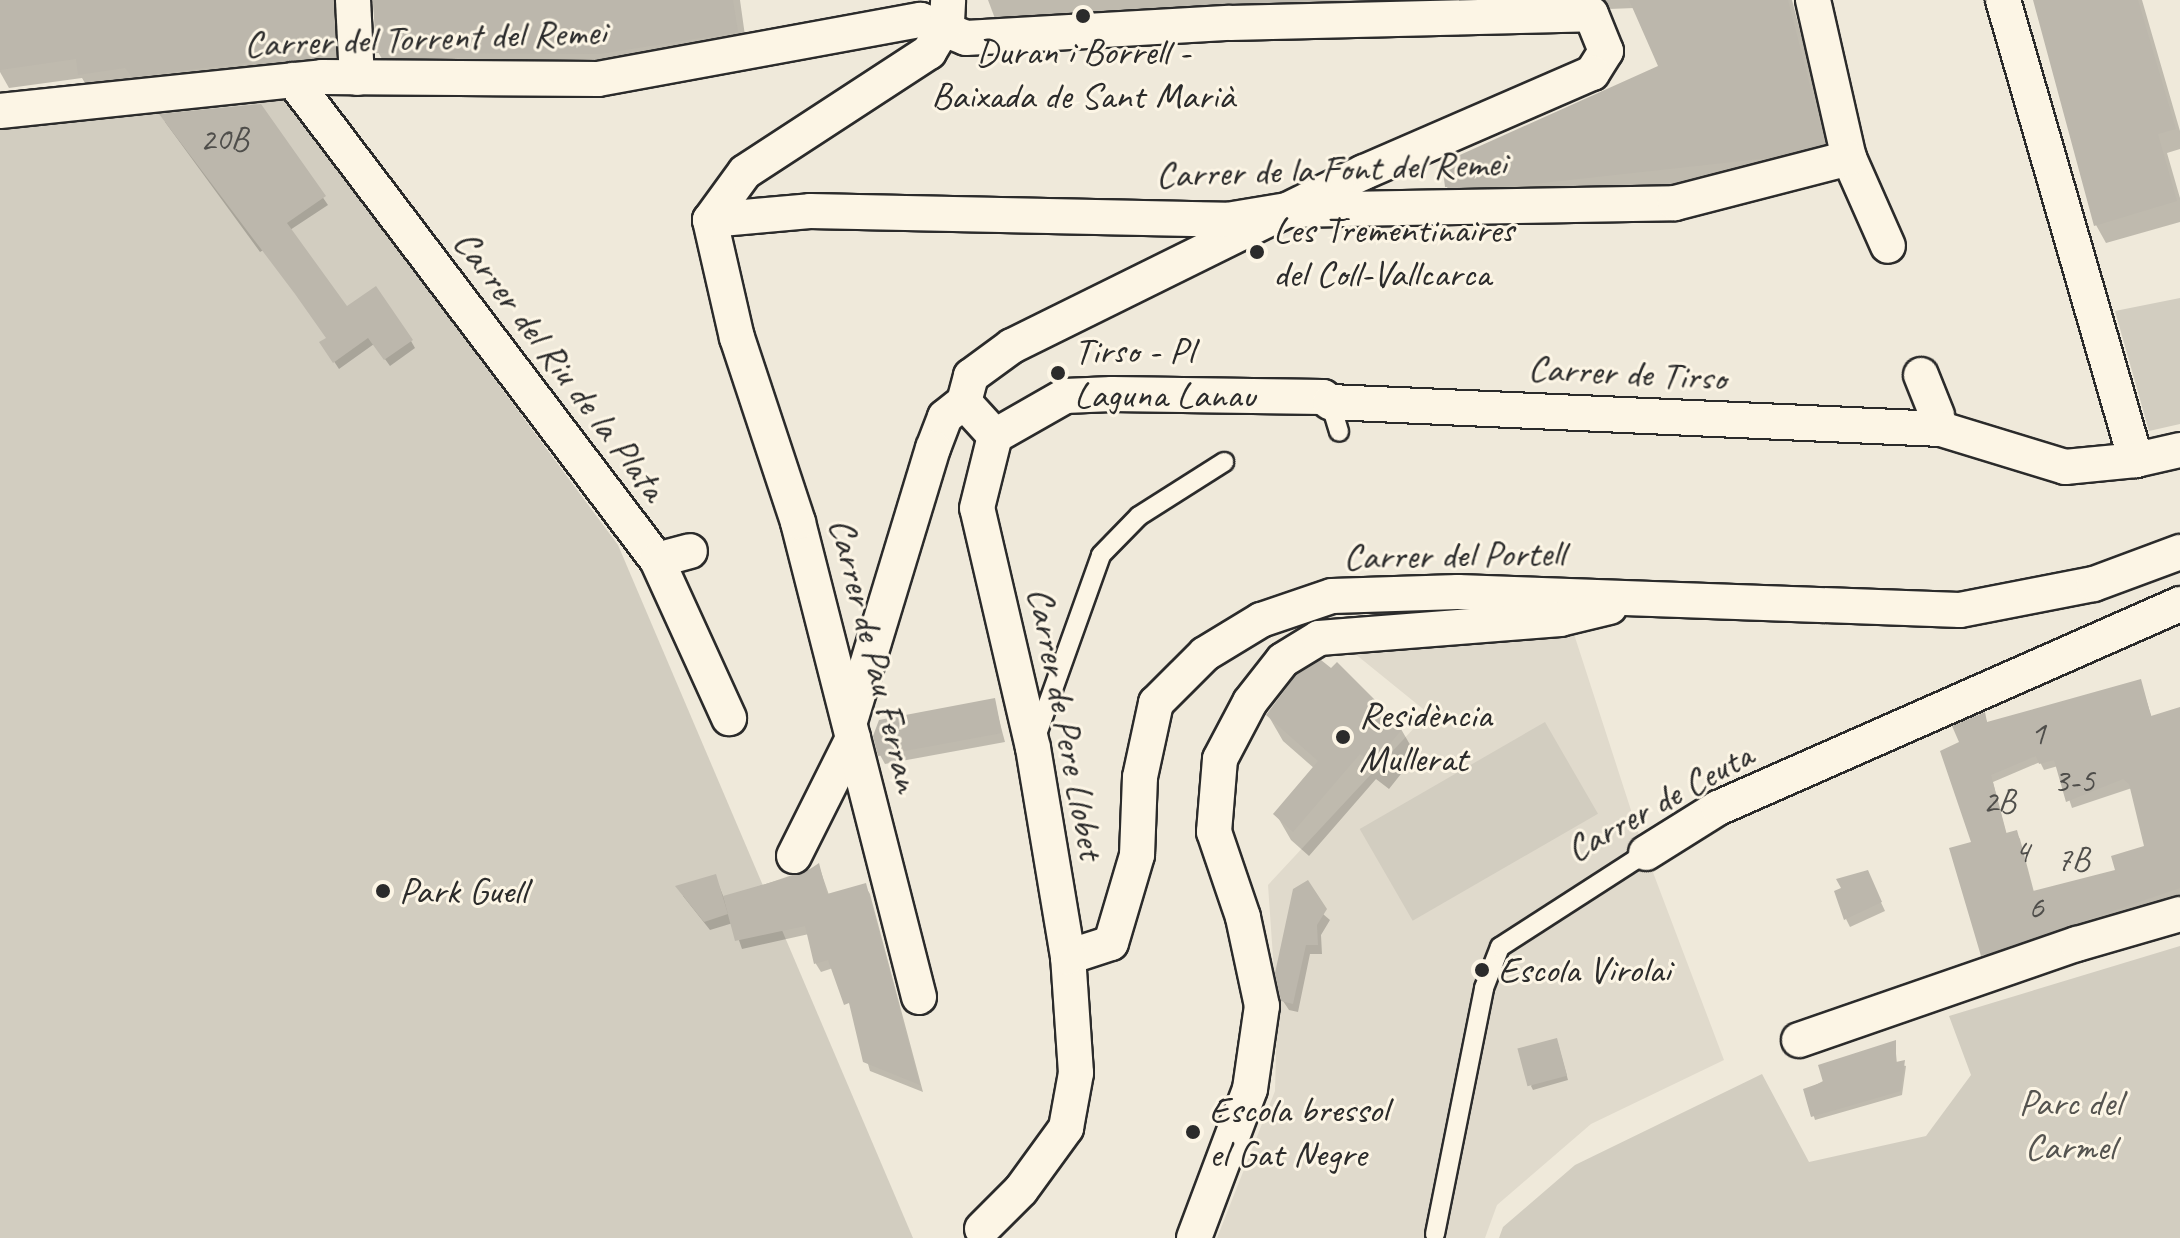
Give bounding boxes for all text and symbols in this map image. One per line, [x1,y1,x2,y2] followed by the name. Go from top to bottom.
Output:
[1074,7,1092,25] marker: Duran i Borrell - Baixada de Sant Marià
[243,9,607,67] street label: Carrer del Torrent del Remei
[931,29,1235,118] place label: Duran i Borrell - Baixada de Sant Marià
[200,119,248,159] house number: 20B
[1155,140,1507,198] street label: Carrer de la Font del Remei
[1273,207,1516,296] place label: Les Trementinaires del Coll-Vallcarca
[443,220,677,510] street label: Carrer del Riu de la Plata
[1248,243,1266,261] marker: Les Trementinaires del Coll-Vallcarca
[1074,328,1255,418] place label: Tirso - Pl Laguna Lanau
[1527,345,1727,401] street label: Carrer de Tirso
[1049,364,1067,382] marker: Tirso - Pl Laguna Lanau
[819,514,931,796] street label: Carrer de Pau Ferran
[1343,530,1565,580] street label: Carrer del Portell
[1017,583,1115,863] street label: Carrer de Pere Llobet
[1359,692,1492,782] place label: Residència Mullerat
[2030,713,2046,753] house number: 1
[1334,728,1352,746] marker: Residència Mullerat
[1558,732,1760,872] street label: Carrer de Ceuta
[2053,761,2095,801] house number: 3-5
[1983,781,2015,821] house number: 2B
[2014,831,2030,871] house number: 4
[2057,839,2089,879] house number: 7B
[399,868,526,914] place label: Park Guell
[374,882,392,900] marker: Park Guell
[2028,887,2044,927] house number: 6
[1498,947,1671,993] place label: Escola Virolai
[1473,961,1491,979] marker: Escola Virolai
[2019,1080,2121,1170] park label: Parc del Carmel
[1209,1087,1388,1176] place label: Escola bressol el Gat Negre
[1184,1123,1202,1141] marker: Escola bressol el Gat Negre

